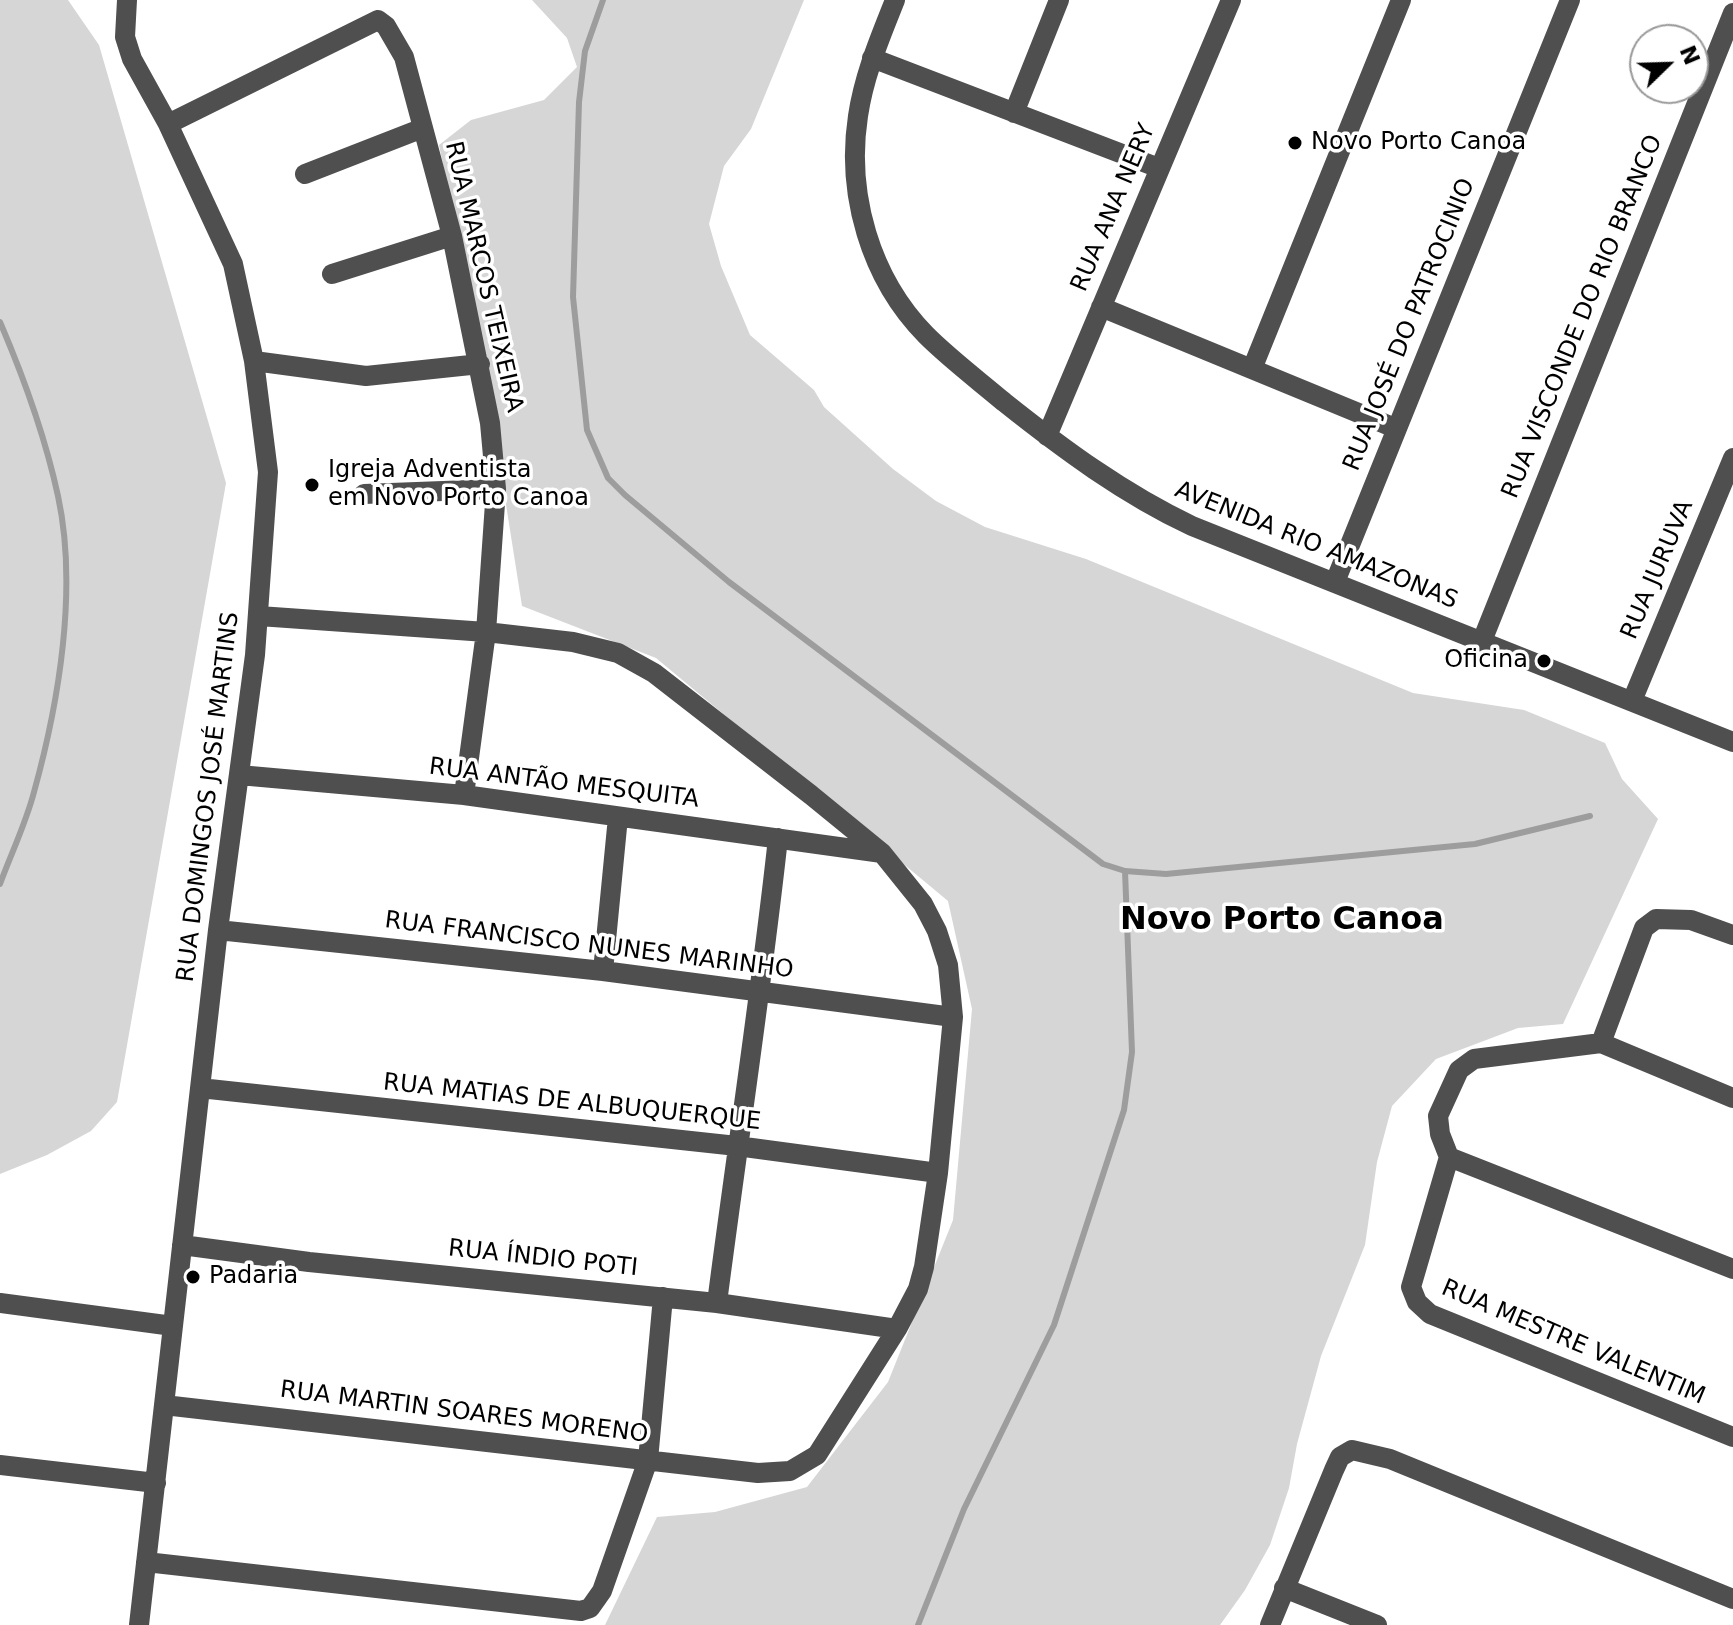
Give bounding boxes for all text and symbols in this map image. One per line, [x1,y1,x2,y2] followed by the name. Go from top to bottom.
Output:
[1629,24,1709,104] north arrow
[1675,42,1705,69] text: N
[1066,120,1162,296] street label: RUA ANA NERY
[1311,129,1526,157] place label: Novo Porto Canoa
[1497,131,1669,503] street label: RUA VISCONDE DO RIO BRANCO
[1286,134,1304,152] marker: Novo Porto Canoa
[438,139,528,415] street label: RUA MARCOS TEIXEIRA
[1338,175,1482,475] street label: RUA JOSÉ DO PATROCINIO
[328,457,589,513] place label: Igreja Adventista em Novo Porto Canoa
[303,476,321,494] marker: Igreja Adventista em Novo Porto Canoa
[1170,476,1462,616] street label: AVENIDA RIO AMAZONAS
[1616,496,1700,644] street label: RUA JURUVA
[172,610,246,984] street label: RUA DOMINGOS JOSÉ MARTINS
[1444,647,1528,675] place label: Oficina
[1535,652,1553,670] marker: Oficina
[427,753,701,815] street label: RUA ANTÃO MESQUITA
[1120,902,1444,940] district label: Novo Porto Canoa
[383,907,795,985] street label: RUA FRANCISCO NUNES MARINHO
[382,1069,762,1137] street label: RUA MATIAS DE ALBUQUERQUE
[447,1235,639,1283] street label: RUA ÍNDIO POTI
[209,1263,298,1291] place label: Padaria
[184,1268,202,1286] marker: Padaria
[1437,1274,1709,1412] street label: RUA MESTRE VALENTIM
[278,1376,650,1450] street label: RUA MARTIN SOARES MORENO

